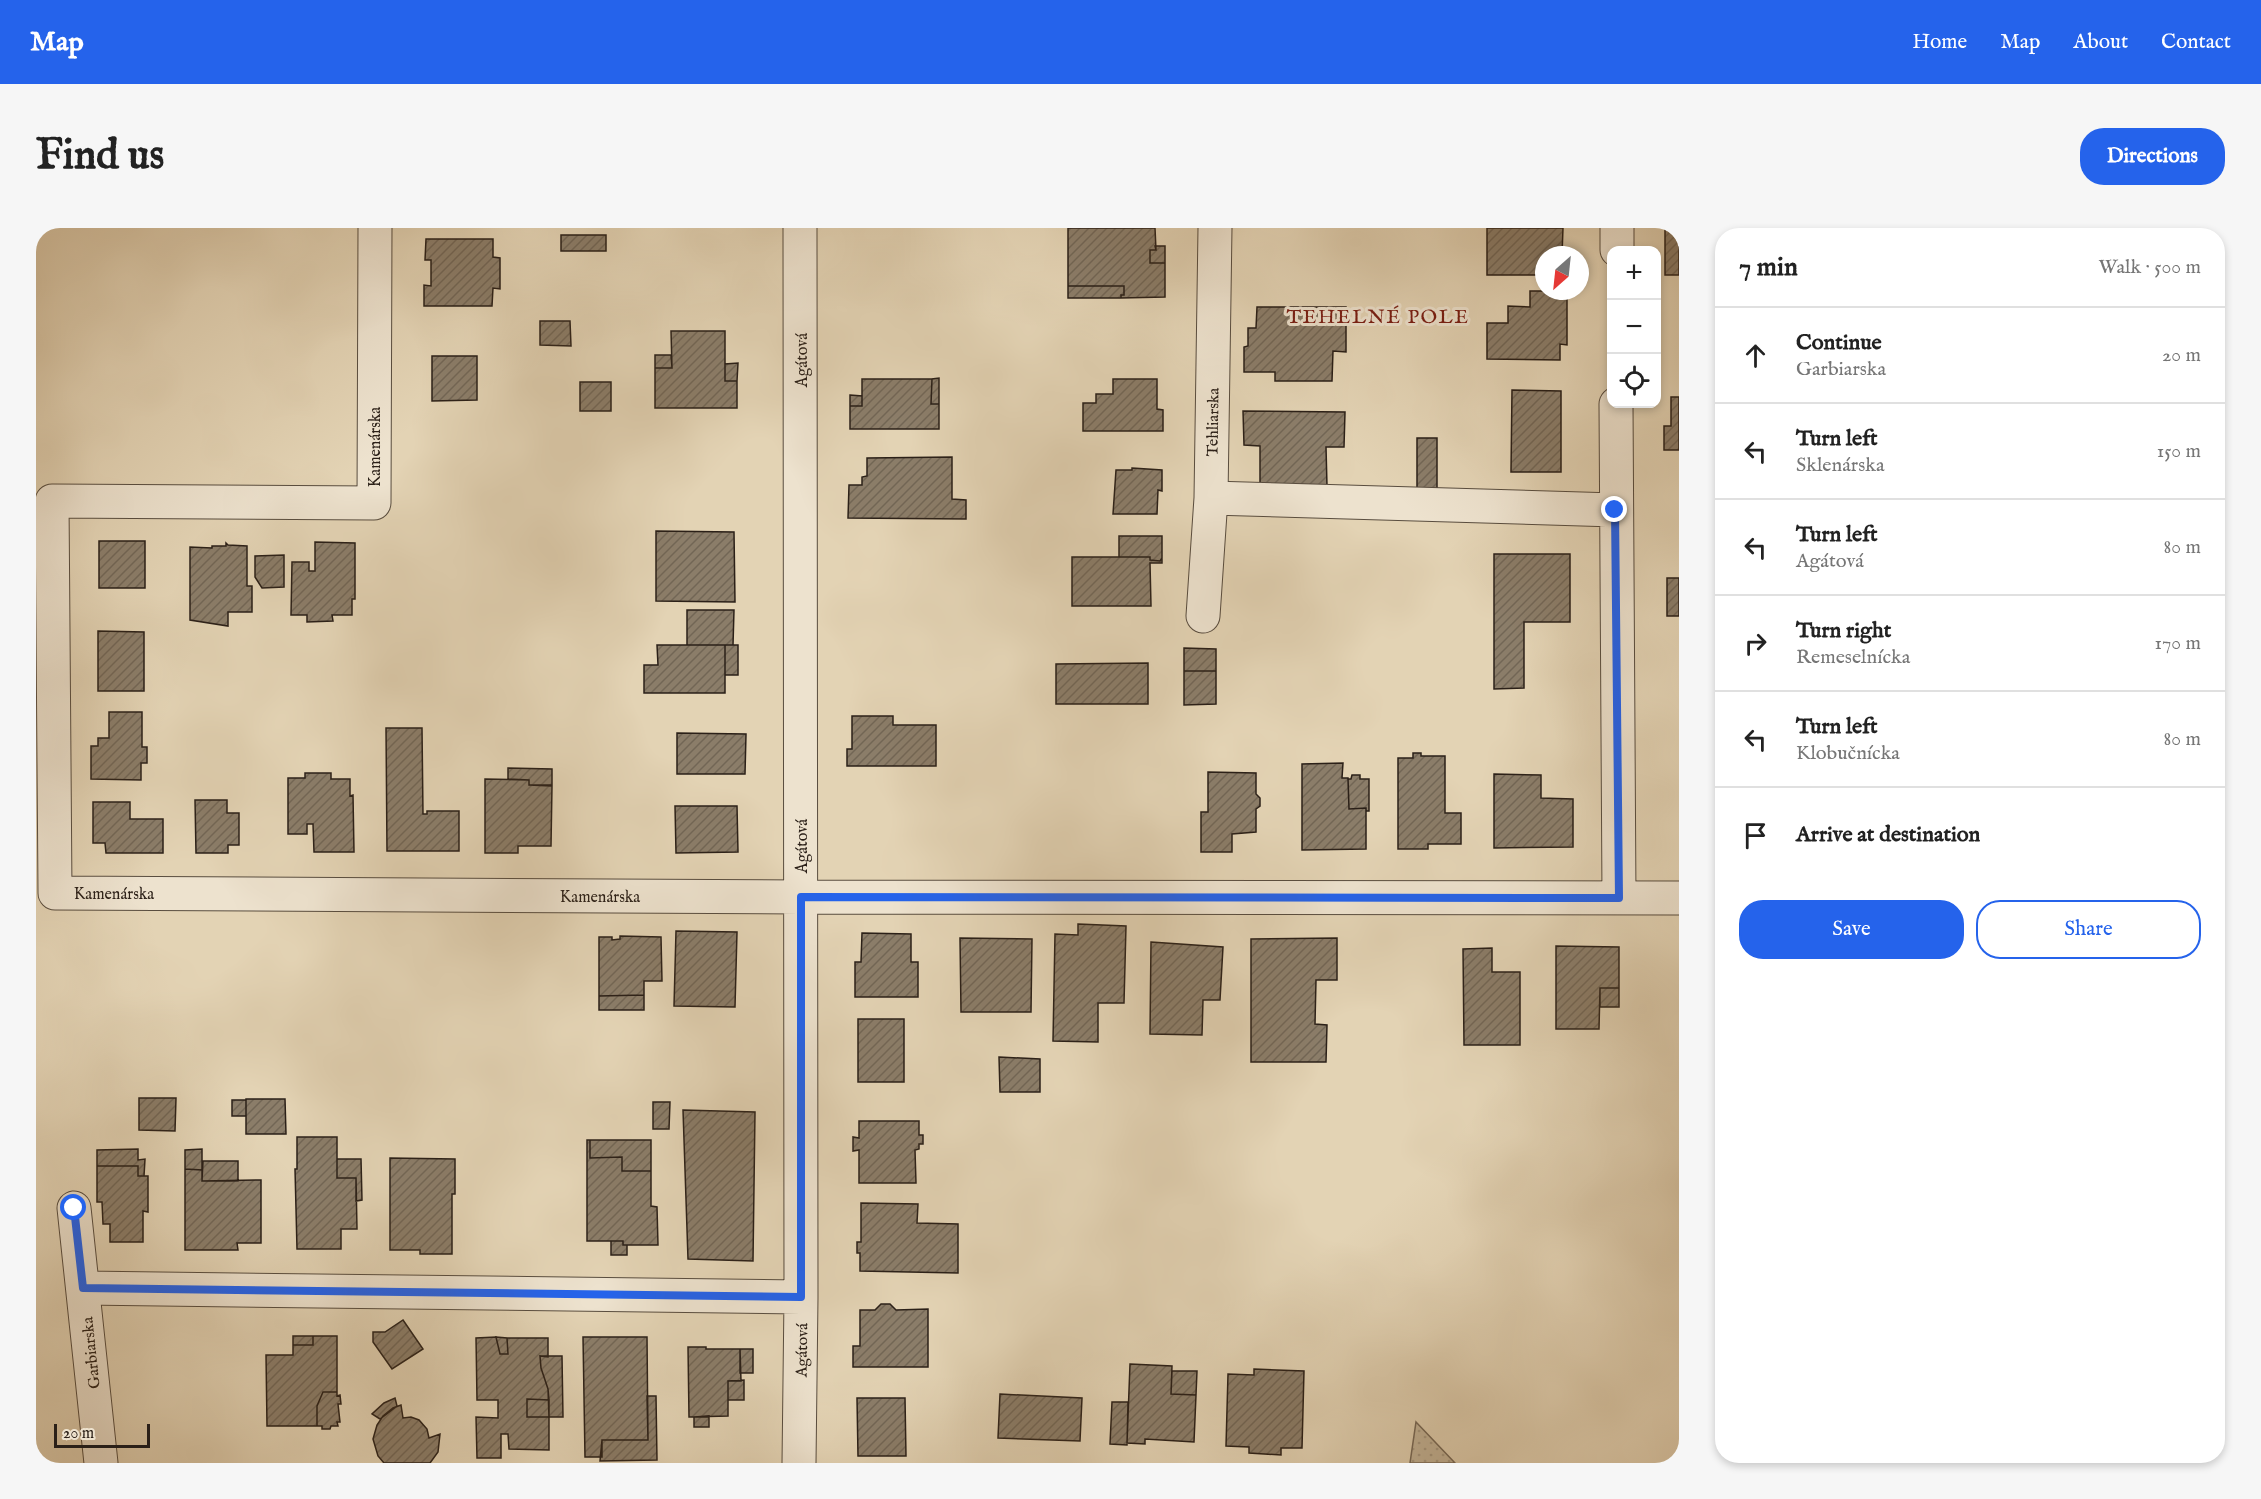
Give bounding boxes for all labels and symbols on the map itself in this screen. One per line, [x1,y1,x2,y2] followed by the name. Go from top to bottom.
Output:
[1535,246,1589,300] north arrow
[1286,305,1470,330] district label: TEHELNÉ POLE
[793,333,813,388] street label: Agátová
[1203,387,1225,457] street label: Tehliarska
[366,407,386,487] street label: Kamenárska
[1601,496,1627,522] route end
[793,819,813,874] street label: Agátová
[74,885,154,905] street label: Kamenárska
[560,888,640,908] street label: Kamenárska
[60,1194,86,1220] route start
[78,1316,106,1390] street label: Garbiarska
[793,1323,813,1378] street label: Agátová
[54,1421,150,1448] scale bar

